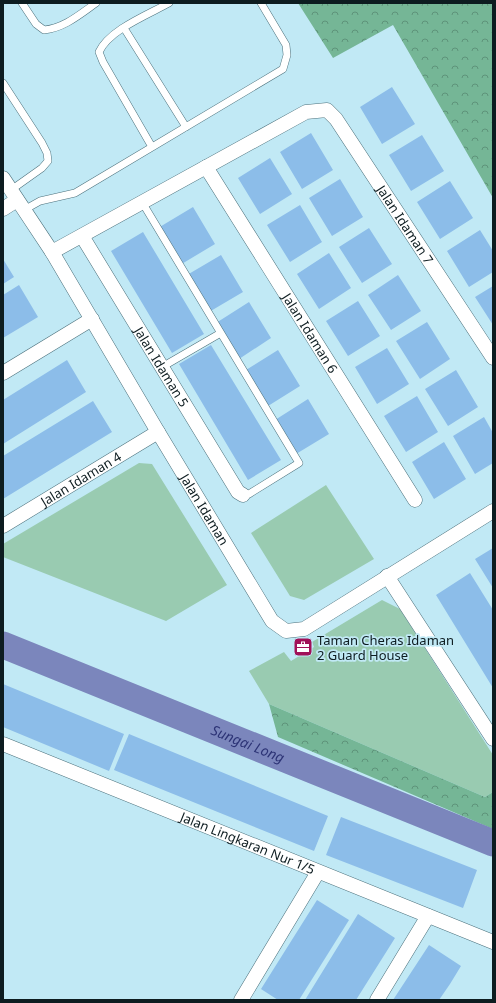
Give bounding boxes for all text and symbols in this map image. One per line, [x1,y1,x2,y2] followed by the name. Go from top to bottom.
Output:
[372,180,438,267] street label: Jalan Idaman 7
[277,288,342,376] street label: Jalan Idaman 6
[129,321,193,410] street label: Jalan Idaman 5
[36,447,125,511] street label: Jalan Idaman 4
[175,469,233,548] street label: Jalan Idaman
[317,631,454,664] place label: Taman Cheras Idaman 2 Guard House
[292,636,314,658] office icon: Taman Cheras Idaman 2 Guard House
[209,720,287,767] water label: Sungai Long
[176,807,318,878] street label: Jalan Lingkaran Nur 1/5

